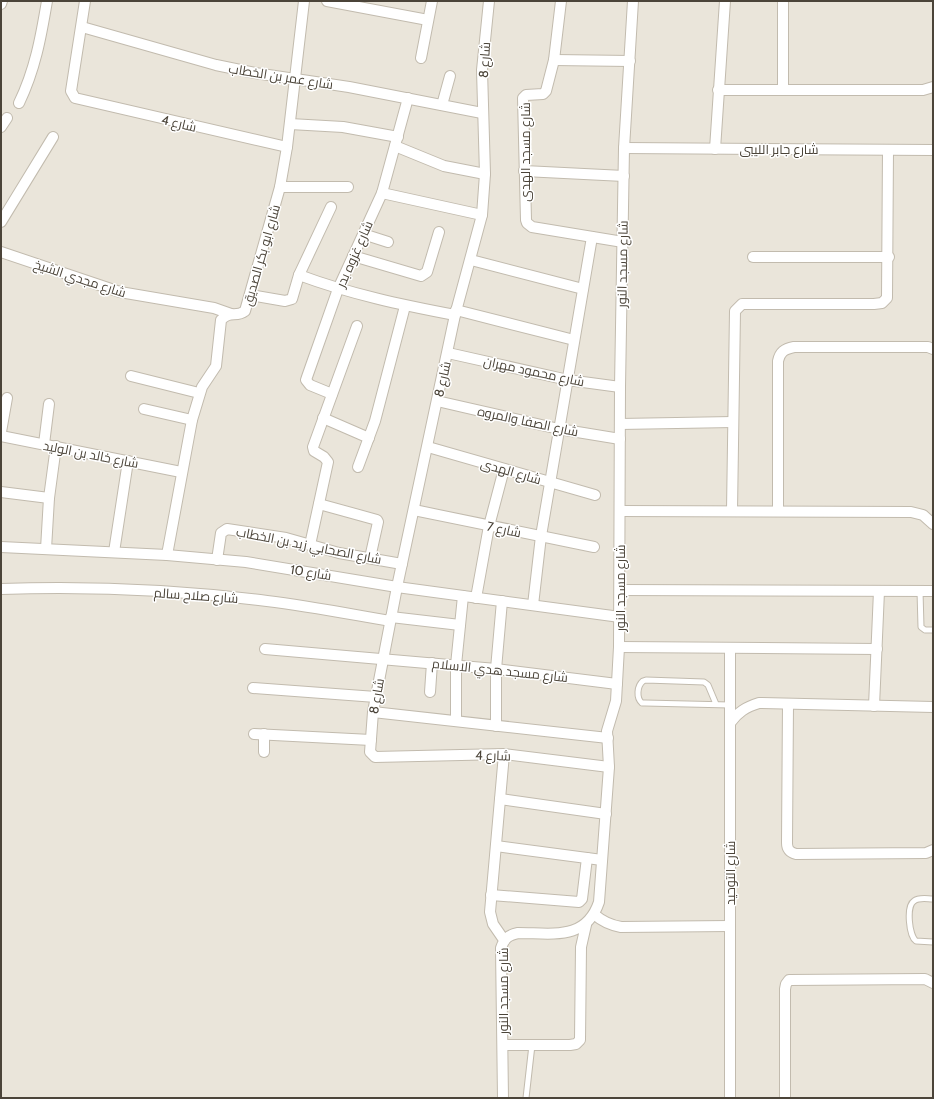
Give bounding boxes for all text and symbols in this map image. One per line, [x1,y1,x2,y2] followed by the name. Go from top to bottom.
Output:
[475,41,494,79] street label: شارع 8
[227,60,334,93] street label: شارع عمر بن الخطاب
[517,102,534,202] street label: شارع مسجد الهدى
[160,111,198,136] street label: شارع 4
[740,141,818,158] street label: شارع جابر الليبى
[239,203,284,308] street label: شارع ابو بكر الصديق
[332,218,377,291] street label: شارع غزوه بدر
[613,220,632,309] street label: شارع مسجد النور
[31,256,128,303] street label: شارع مجدي الشيخ
[482,352,586,390] street label: شارع محمود مهران
[430,360,455,399] street label: شارع 8
[476,402,580,440] street label: شارع الصفا والمروه
[42,437,140,472] street label: شارع خالد بن الوليد
[479,455,543,488] street label: شارع الهدى
[485,518,523,541] street label: شارع 7
[234,523,383,570] street label: شارع الصحابي زيد بن الخطاب
[612,544,629,633] street label: شارع مسجد النور
[289,561,333,584] street label: شارع 10
[153,584,239,608] street label: شارع صلاح سالم
[431,655,569,688] street label: شارع مسجد هدي الاسلام
[365,677,388,715] street label: شارع 8
[475,746,511,765] street label: شارع 4
[722,841,739,905] street label: شارع التوحيد
[495,947,512,1036] street label: شارع مسجد النور

